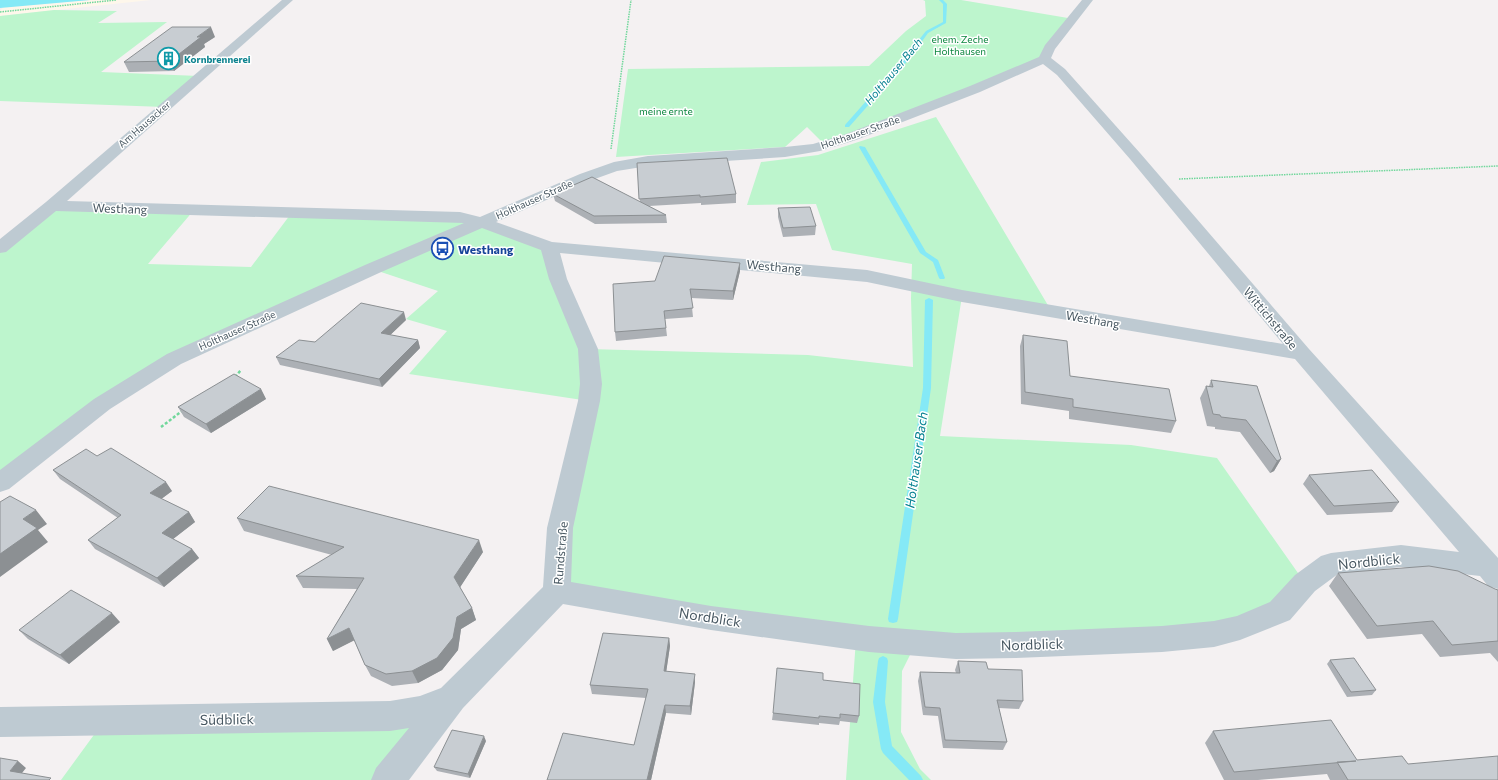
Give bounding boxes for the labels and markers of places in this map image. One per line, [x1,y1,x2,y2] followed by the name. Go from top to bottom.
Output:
[155,46,181,72] building icon: Kornbrennerei
[184,53,251,65] place label: Kornbrennerei
[430,236,456,262] bus stop icon: Westhang
[458,242,514,256] place label: Westhang

